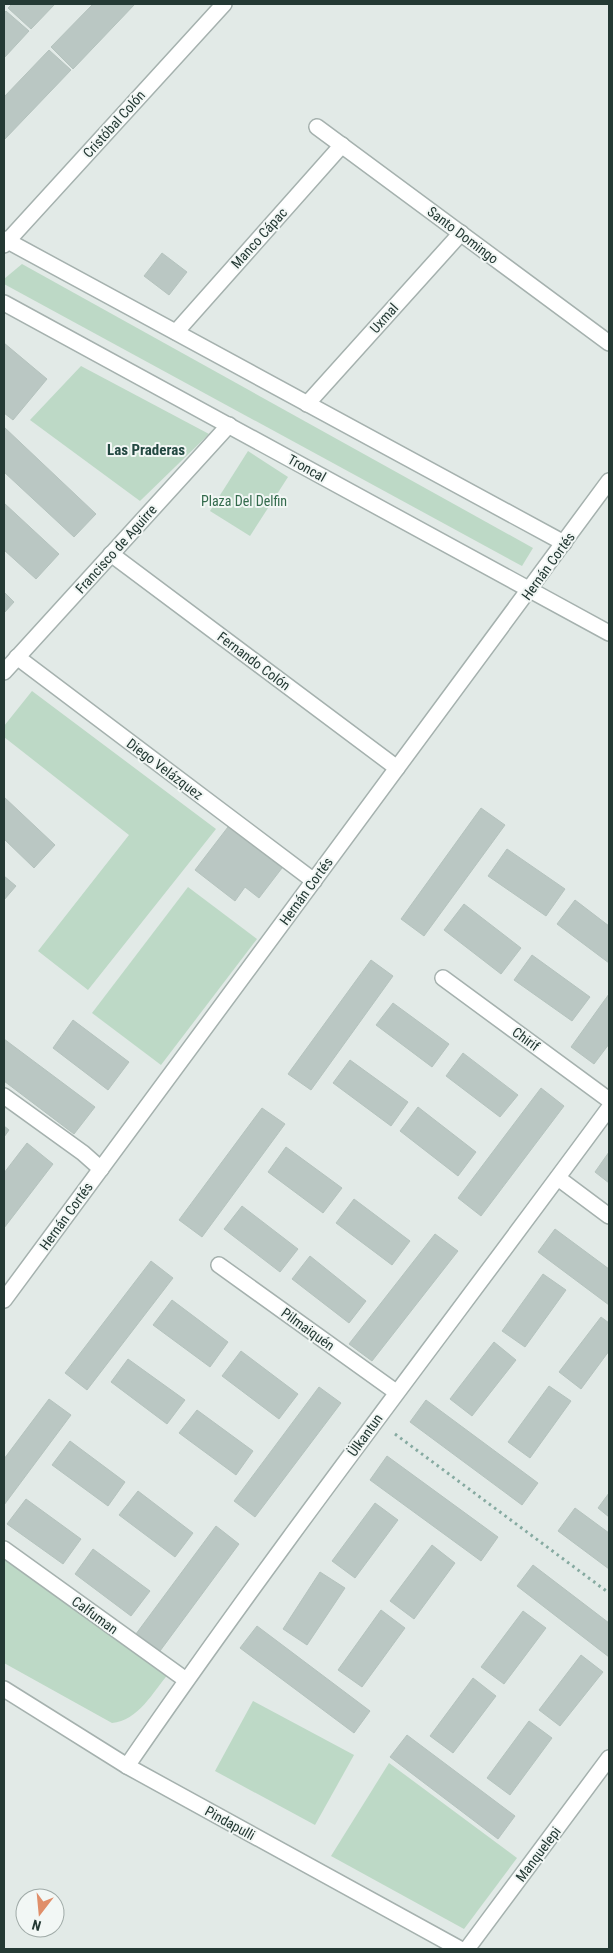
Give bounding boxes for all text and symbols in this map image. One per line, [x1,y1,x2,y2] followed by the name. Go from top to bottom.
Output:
[80,87,148,161] street label: Cristóbal Colón
[424,203,502,267] street label: Santo Domingo
[228,205,290,271] street label: Manco Cápac
[367,300,401,336] street label: Uxmal
[107,441,185,459] district label: Las Praderas
[285,451,329,485] street label: Troncal
[201,493,287,509] park label: Plaza Del Delfin
[72,501,160,597] street label: Francisco de Aguirre
[518,529,578,603] street label: Hernán Cortés
[215,628,293,694] street label: Fernando Colón
[124,735,206,803] street label: Diego Velázquez
[276,854,336,928] street label: Hernán Cortés
[509,1024,543,1055] street label: Chirif
[36,1179,96,1253] street label: Hernán Cortés
[278,1304,338,1354] street label: Pilmaiquén
[344,1411,386,1459] street label: Ülkantun
[69,1593,121,1637] street label: Calfuman
[202,1803,258,1843] street label: Pindapulli
[512,1824,564,1884] street label: Manquelepi
[15,1888,65,1938] north arrow
[30,1917,43,1934] text: N

